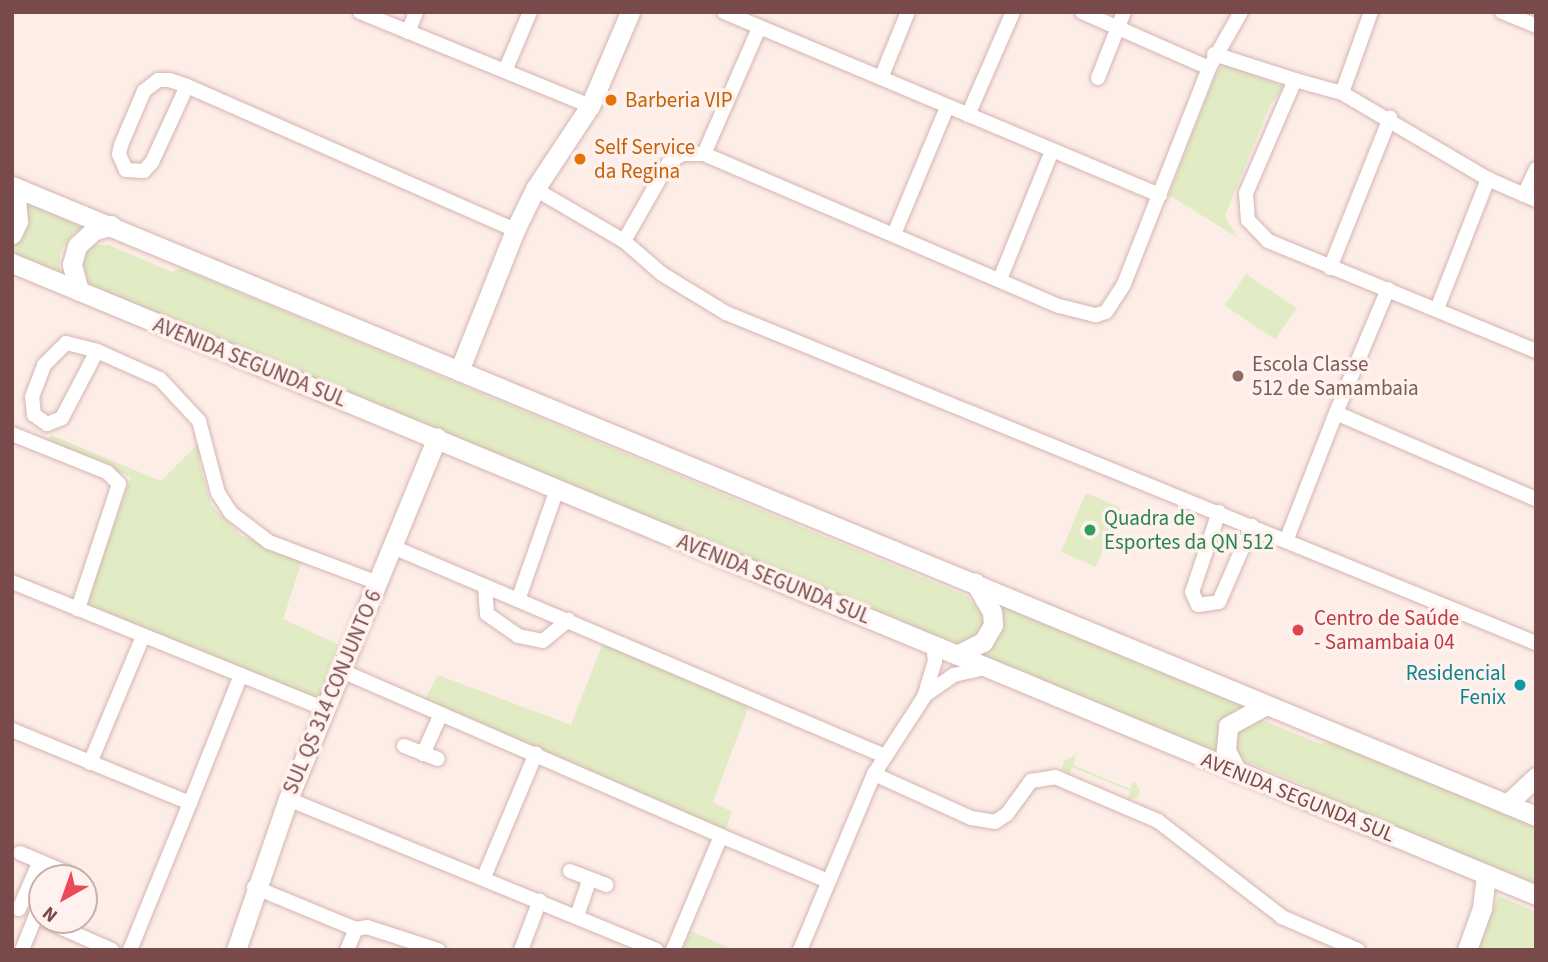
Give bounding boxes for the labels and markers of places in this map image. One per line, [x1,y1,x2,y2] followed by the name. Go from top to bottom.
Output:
[625,87,733,113] place label: Barberia VIP
[603,92,619,108] marker: Barberia VIP
[594,134,695,184] place label: Self Service da Regina
[572,151,588,167] marker: Self Service da Regina
[1252,351,1419,401] place label: Escola Classe 512 de Samambaia
[1230,368,1246,384] marker: Escola Classe 512 de Samambaia
[1104,505,1274,555] place label: Quadra de Esportes da QN 512
[1082,522,1098,538] marker: Quadra de Esportes da QN 512
[1314,605,1459,655] place label: Centro de Saúde - Samambaia 04
[1288,620,1308,640] marker: Centro de Saúde - Samambaia 04
[1406,660,1506,710] place label: Residencial Fenix
[1512,677,1528,693] marker: Residencial Fenix

